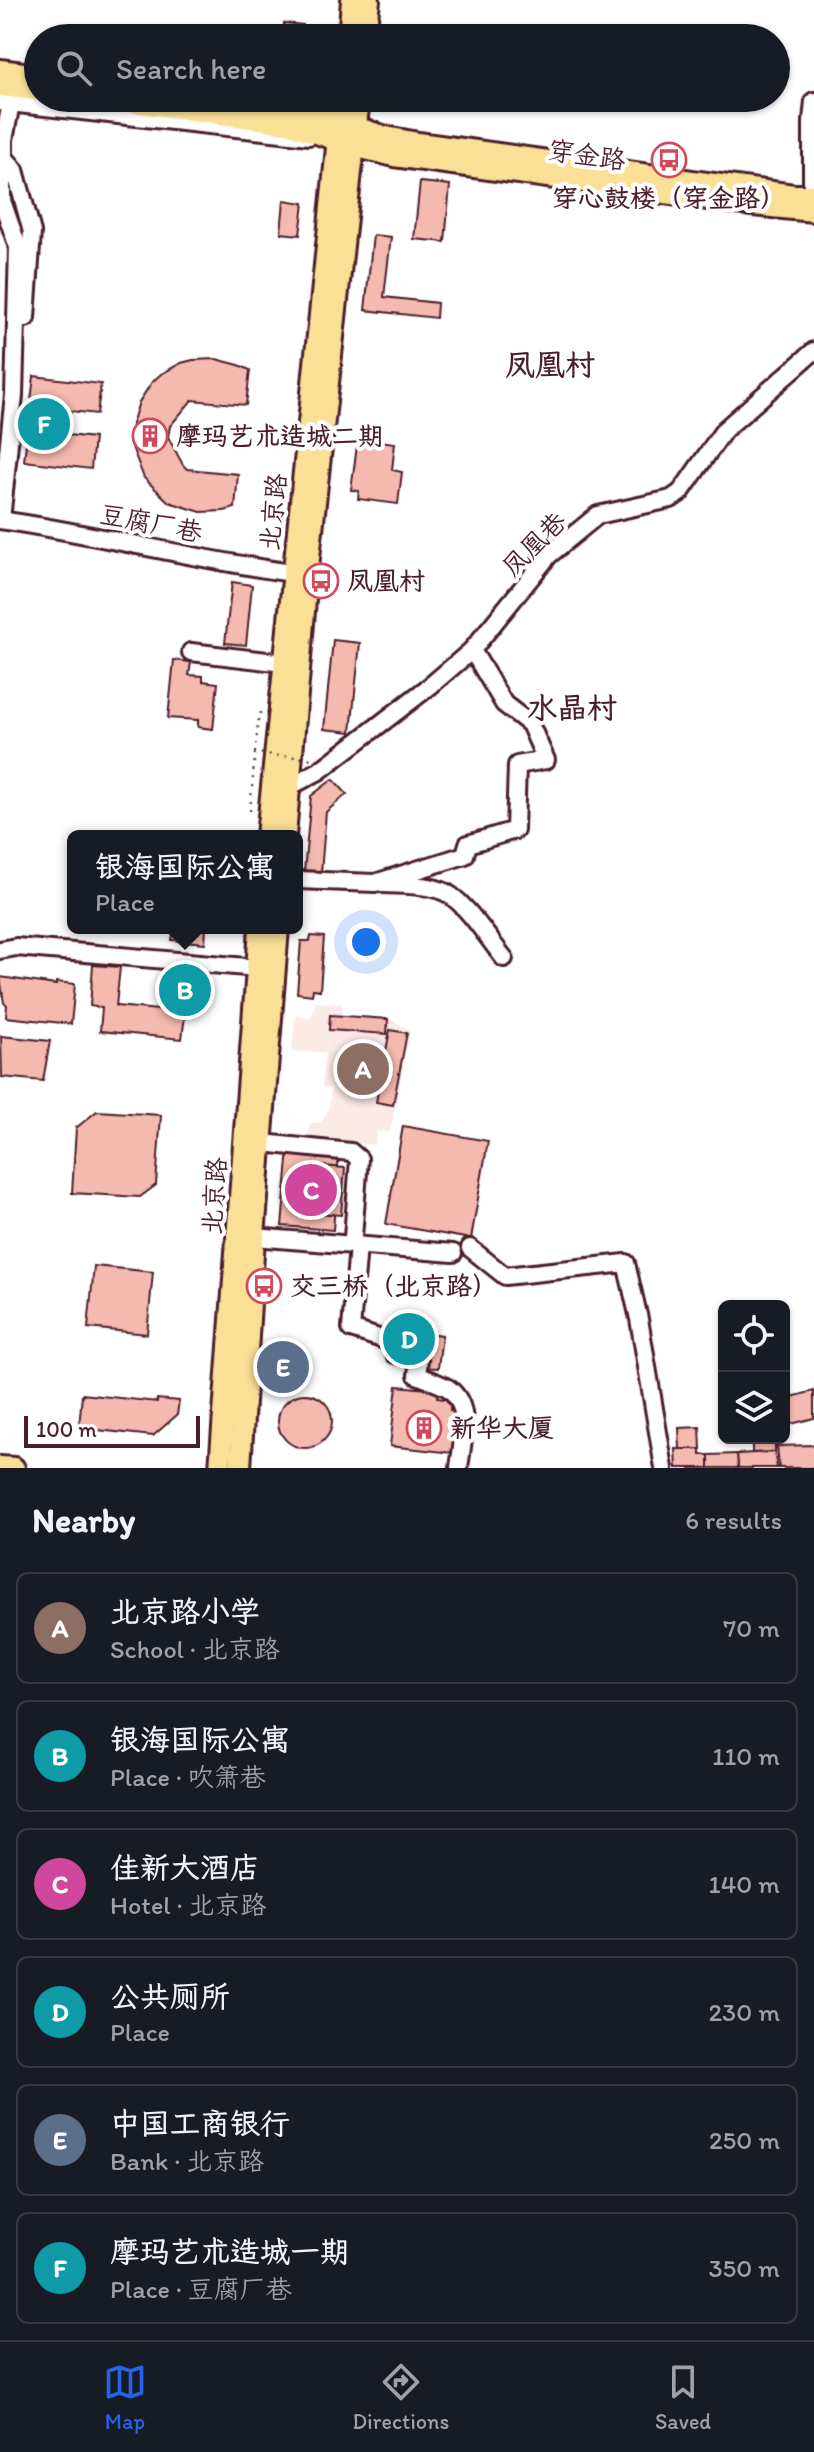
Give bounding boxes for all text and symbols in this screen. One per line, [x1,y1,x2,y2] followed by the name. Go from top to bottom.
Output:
[24,24,790,112] search box
[52,46,96,90] icon: search
[116,50,266,87] text: Search here
[546,134,628,176] street label: 穿金路
[650,141,688,179] bus stop icon: 穿心鼓楼（穿金路）
[552,182,786,214] place label: 穿心鼓楼（穿金路）
[505,346,595,383] district label: 凤凰村
[18,394,70,454] pin: F
[131,417,169,455] building icon: 摩玛艺术造城二期
[176,420,384,452] place label: 摩玛艺术造城二期
[253,472,293,552] street label: 北京路
[97,497,205,549] street label: 豆腐厂巷
[495,505,573,583] street label: 凤凰巷
[302,562,340,600] bus stop icon: 凤凰村
[347,565,425,597] place label: 凤凰村
[527,689,617,726] district label: 水晶村
[67,830,303,934] popup
[95,848,275,885] text: 银海国际公寓
[95,886,155,918] text: Place
[346,922,386,962] your location
[159,960,211,1020] pin: B
[337,1039,389,1099] pin: A
[195,1156,233,1236] street label: 北京路
[285,1160,337,1220] pin: C
[245,1267,283,1305] bus stop icon: 交三桥（北京路）
[290,1270,498,1302] place label: 交三桥（北京路）
[718,1300,790,1444] map controls
[718,1300,790,1372] button: locate
[383,1309,435,1369] pin: D
[257,1337,309,1397] pin: E
[718,1372,790,1444] button: layers
[405,1409,443,1447] building icon: 新华大厦
[24,1412,200,1448] scale bar
[450,1412,554,1444] place label: 新华大厦
[36,1416,97,1443] text: 100 m
[32,1500,135,1541] text: Nearby
[685,1504,782,1536] text: 6 results
[110,1593,260,1630] text: 北京路小学
[52,1612,68,1644] text: A
[723,1612,780,1644] text: 70 m
[110,1633,280,1665] text: School · 北京路
[110,1721,290,1758] text: 银海国际公寓
[52,1740,68,1772] text: B
[712,1740,780,1772] text: 110 m
[110,1761,266,1793] text: Place · 吹箫巷
[110,1849,260,1886] text: 佳新大酒店
[52,1868,68,1900] text: C
[709,1868,780,1900] text: 140 m
[110,1889,267,1921] text: Hotel · 北京路
[110,1978,230,2015] text: 公共厕所
[51,1996,69,2028] text: D
[708,1996,780,2028] text: 230 m
[110,2016,170,2048] text: Place
[110,2105,290,2142] text: 中国工商银行
[53,2124,67,2156] text: E
[709,2124,780,2156] text: 250 m
[110,2145,264,2177] text: Bank · 北京路
[110,2233,350,2270] text: 摩玛艺术造城一期
[53,2252,67,2284] text: F
[708,2252,780,2284] text: 350 m
[110,2273,292,2305] text: Place · 豆腐厂巷
[103,2360,147,2435] tab: Map
[353,2360,449,2435] tab: Directions
[655,2360,711,2435] tab: Saved

